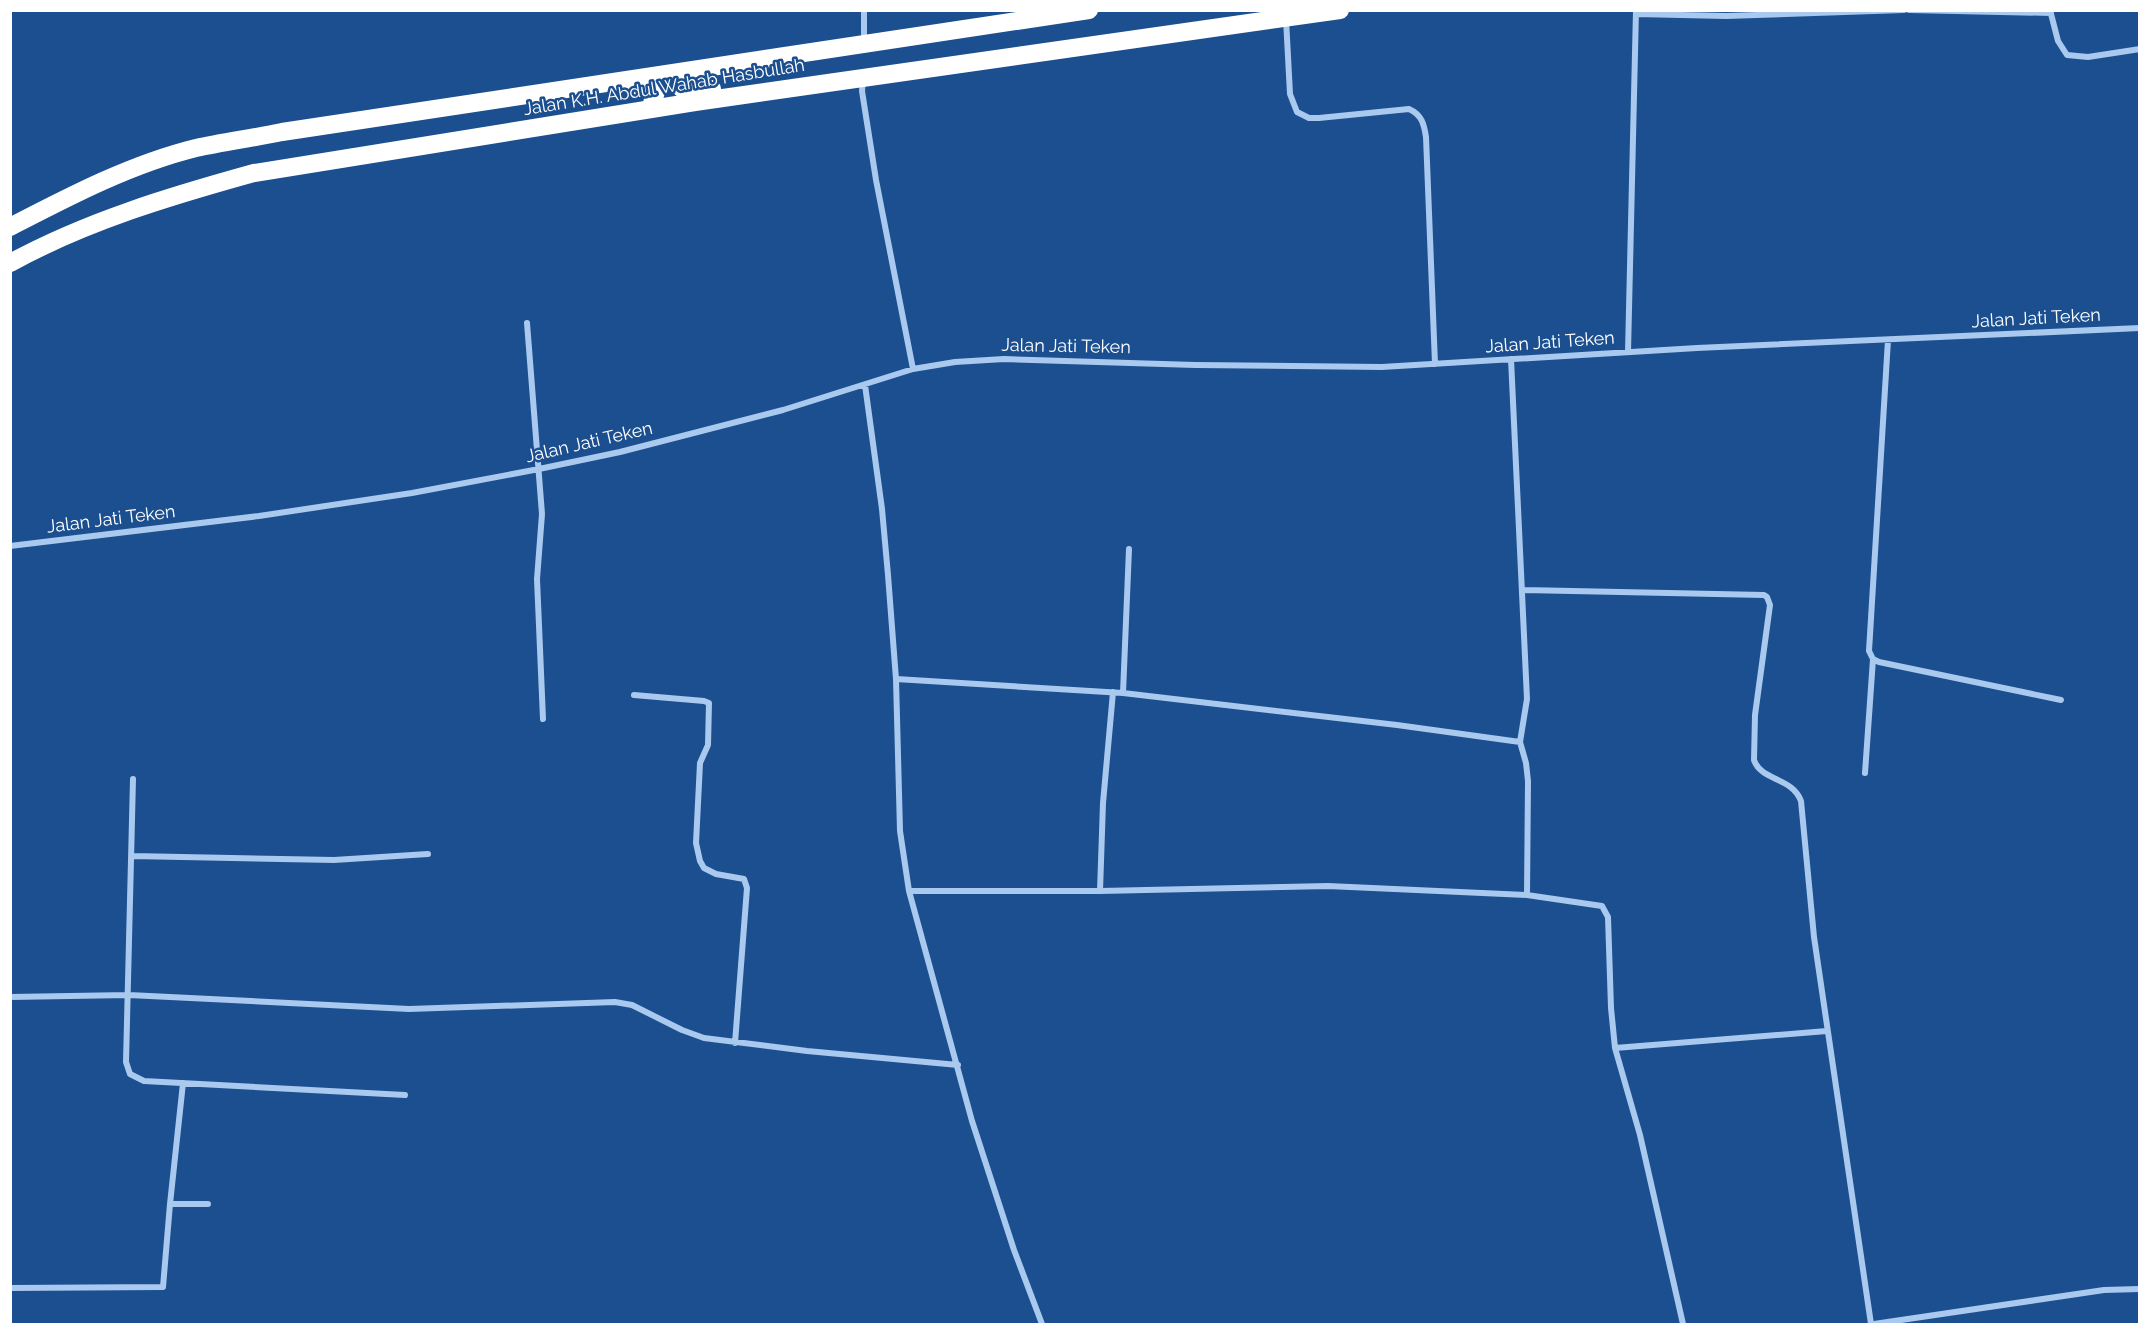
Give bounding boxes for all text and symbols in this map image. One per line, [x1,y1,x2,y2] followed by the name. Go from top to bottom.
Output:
[522,54,806,119] street label: Jalan K.H. Abdul Wahab Hasbullah
[1971,304,2101,331] street label: Jalan Jati Teken
[1485,327,1615,356] street label: Jalan Jati Teken
[1001,334,1131,357] street label: Jalan Jati Teken
[523,417,654,466] street label: Jalan Jati Teken
[45,500,177,537] street label: Jalan Jati Teken

